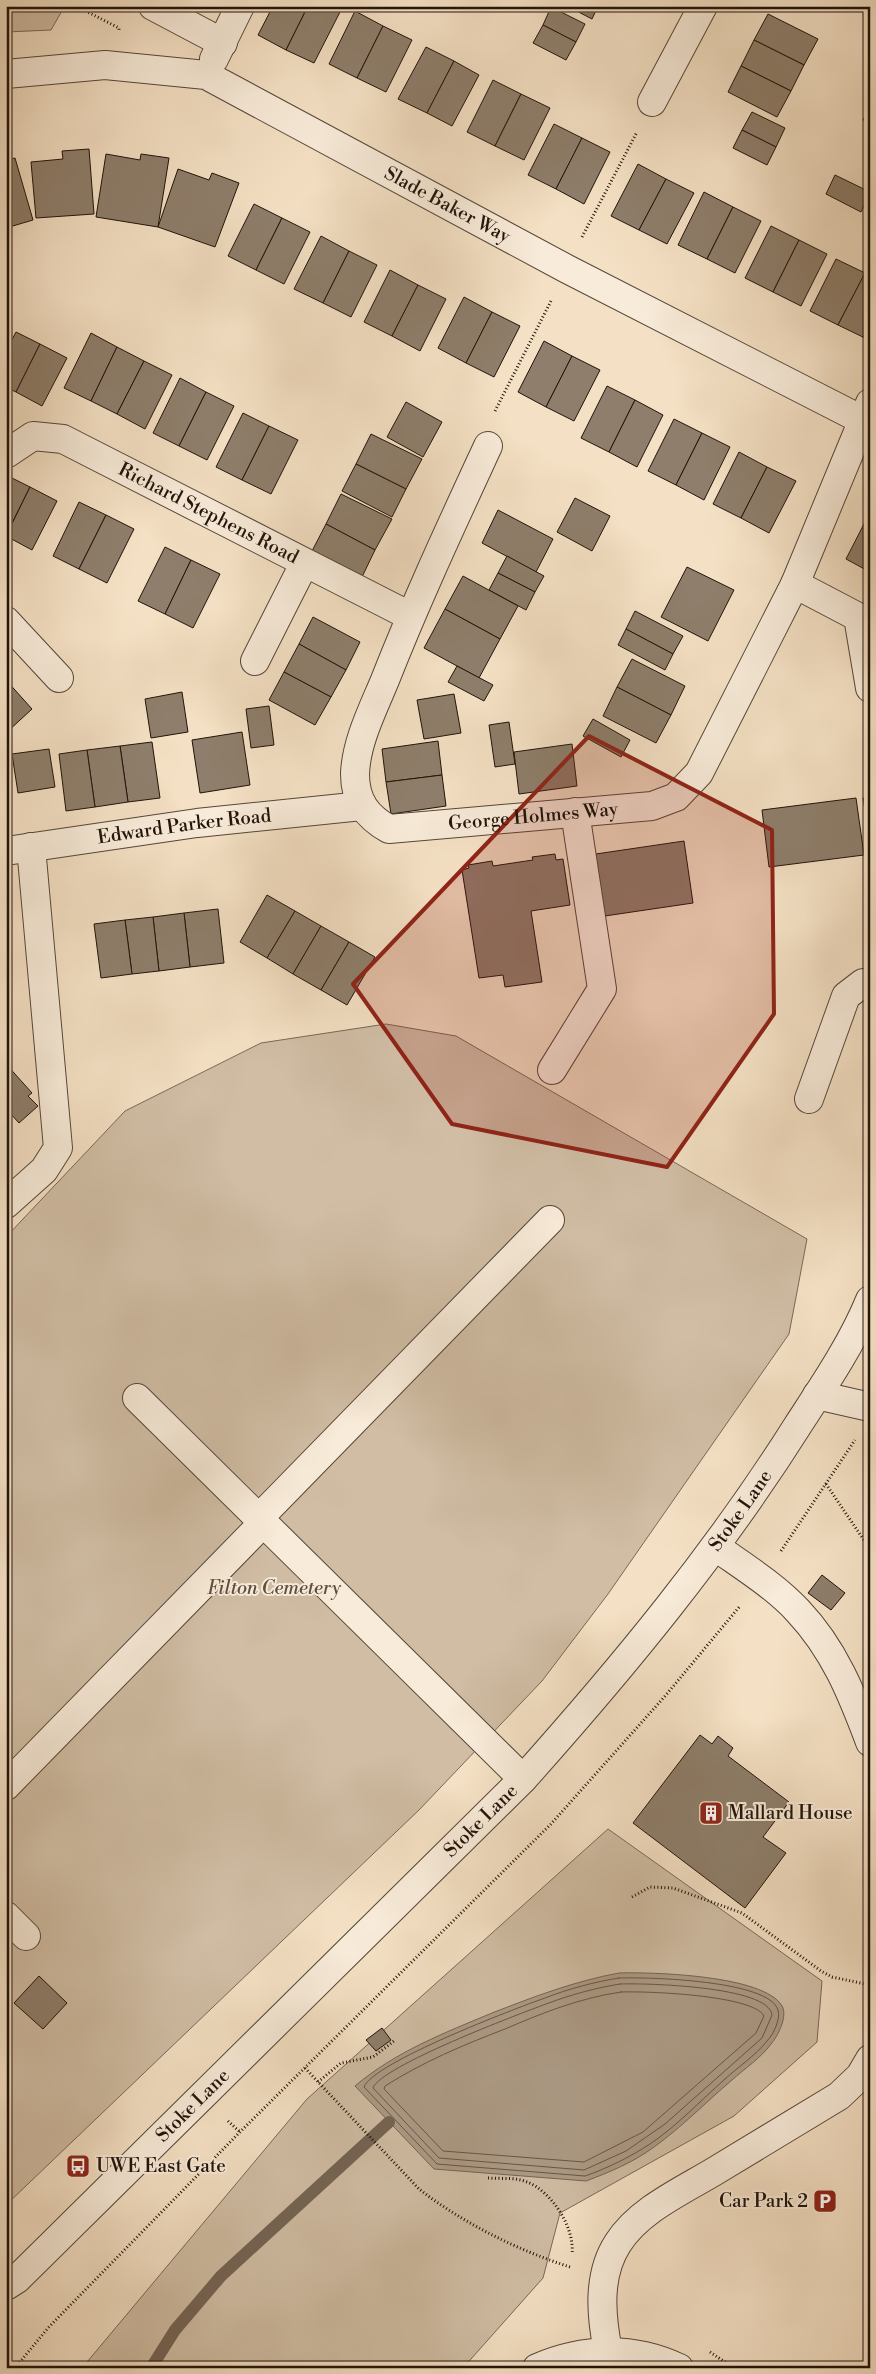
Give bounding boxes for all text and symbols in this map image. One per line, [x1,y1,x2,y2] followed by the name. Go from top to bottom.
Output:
[380,161,515,249] street label: Slade Baker Way
[114,457,303,569] street label: Richard Stephens Road
[447,797,620,836] street label: George Holmes Way
[96,803,273,849] street label: Edward Parker Road
[703,1465,777,1556] street label: Stoke Lane
[207,1576,342,1600] park label: Filton Cemetery
[439,1779,523,1863] street label: Stoke Lane
[698,1800,724,1826] building icon: Mallard House
[728,1801,853,1825] place label: Mallard House
[151,2064,235,2147] street label: Stoke Lane
[65,2153,91,2179] bus stop icon: UWE East Gate
[96,2154,226,2178] place label: UWE East Gate
[812,2188,838,2214] parking icon: Car Park 2
[719,2189,808,2213] place label: Car Park 2

